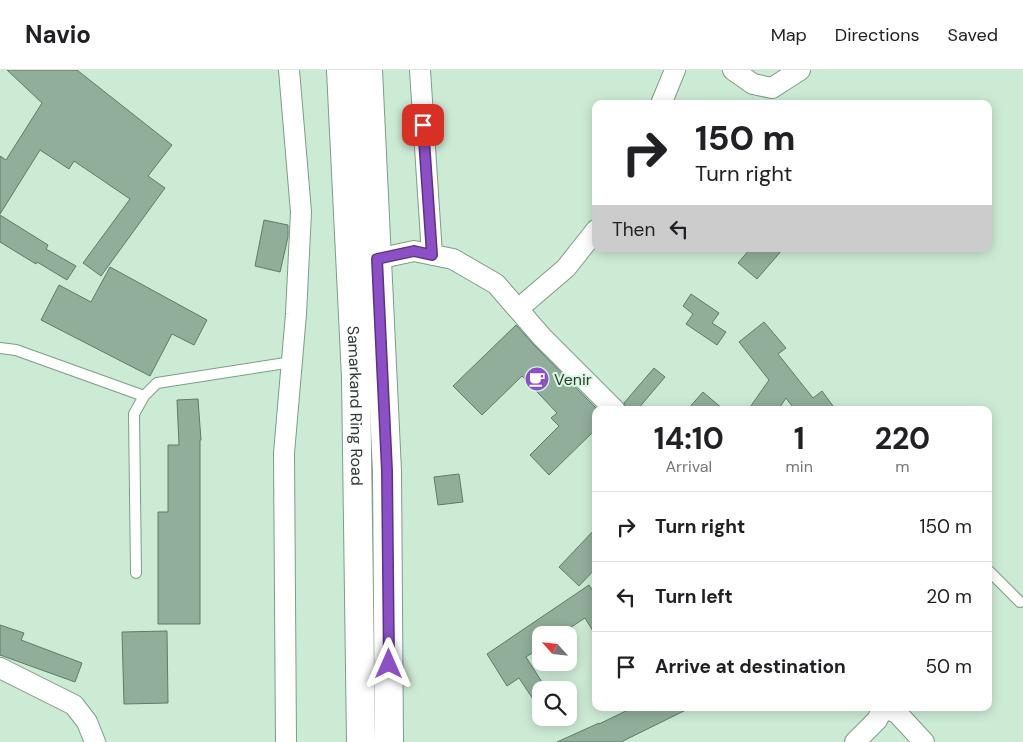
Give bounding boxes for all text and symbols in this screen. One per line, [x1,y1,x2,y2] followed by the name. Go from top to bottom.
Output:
[25,19,91,50] text: Navio
[771,23,807,47] text: Map
[835,23,920,47] text: Directions
[948,23,998,47] text: Saved
[402,104,444,146] pin
[409,111,437,139] icon: arrive
[695,115,795,161] text: 150 m
[612,120,677,185] icon: right
[695,159,792,188] text: Turn right
[665,215,693,243] icon: left
[612,217,655,242] text: Then
[343,325,367,486] street label: Samarkand Ring Road
[524,366,550,392] cafe icon: Venir
[554,369,592,390] place label: Venir
[654,419,724,458] text: 14:10
[794,419,805,458] text: 1
[875,419,930,458] text: 220
[665,456,712,477] text: Arrival
[786,456,813,477] text: min
[895,456,910,477] text: m
[612,513,640,541] icon: right
[655,514,745,539] text: Turn right
[920,514,972,539] text: 150 m
[612,583,640,611] icon: left
[655,584,733,609] text: Turn left
[926,584,972,609] text: 20 m
[532,626,578,671] north arrow
[532,626,577,726] map controls
[362,637,414,689] position arrow
[612,653,640,681] icon: arrive
[655,654,846,679] text: Arrive at destination
[925,654,972,679] text: 50 m
[532,681,577,726] button: search

